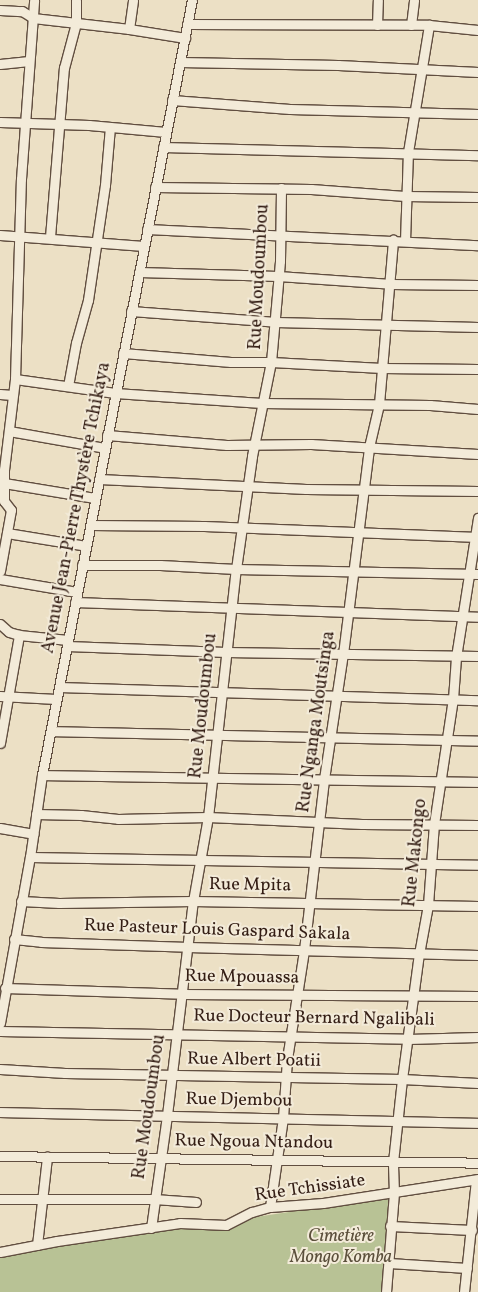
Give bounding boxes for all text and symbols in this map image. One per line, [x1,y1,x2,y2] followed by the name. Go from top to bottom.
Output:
[245,203,275,351] street label: Rue Moudoumbou
[38,360,116,656] street label: Avenue Jean-Pierre Thystère Tchikaya
[294,630,340,814] street label: Rue Nganga Moutsinga
[186,632,222,780] street label: Rue Moudoumbou
[400,798,432,908] street label: Rue Makongo
[209,874,291,898] street label: Rue Mpita
[83,916,351,946] street label: Rue Pasteur Louis Gaspard Sakala
[184,966,300,990] street label: Rue Mpouassa
[193,1006,435,1032] street label: Rue Docteur Bernard Ngalibali
[129,1033,171,1181] street label: Rue Moudoumbou
[187,1049,321,1073] street label: Rue Albert Poatii
[185,1089,293,1113] street label: Rue Djembou
[174,1131,334,1155] street label: Rue Ngoua Ntandou
[253,1171,367,1207] street label: Rue Tchissiate
[290,1227,392,1270] park label: Cimetière Mongo Komba

